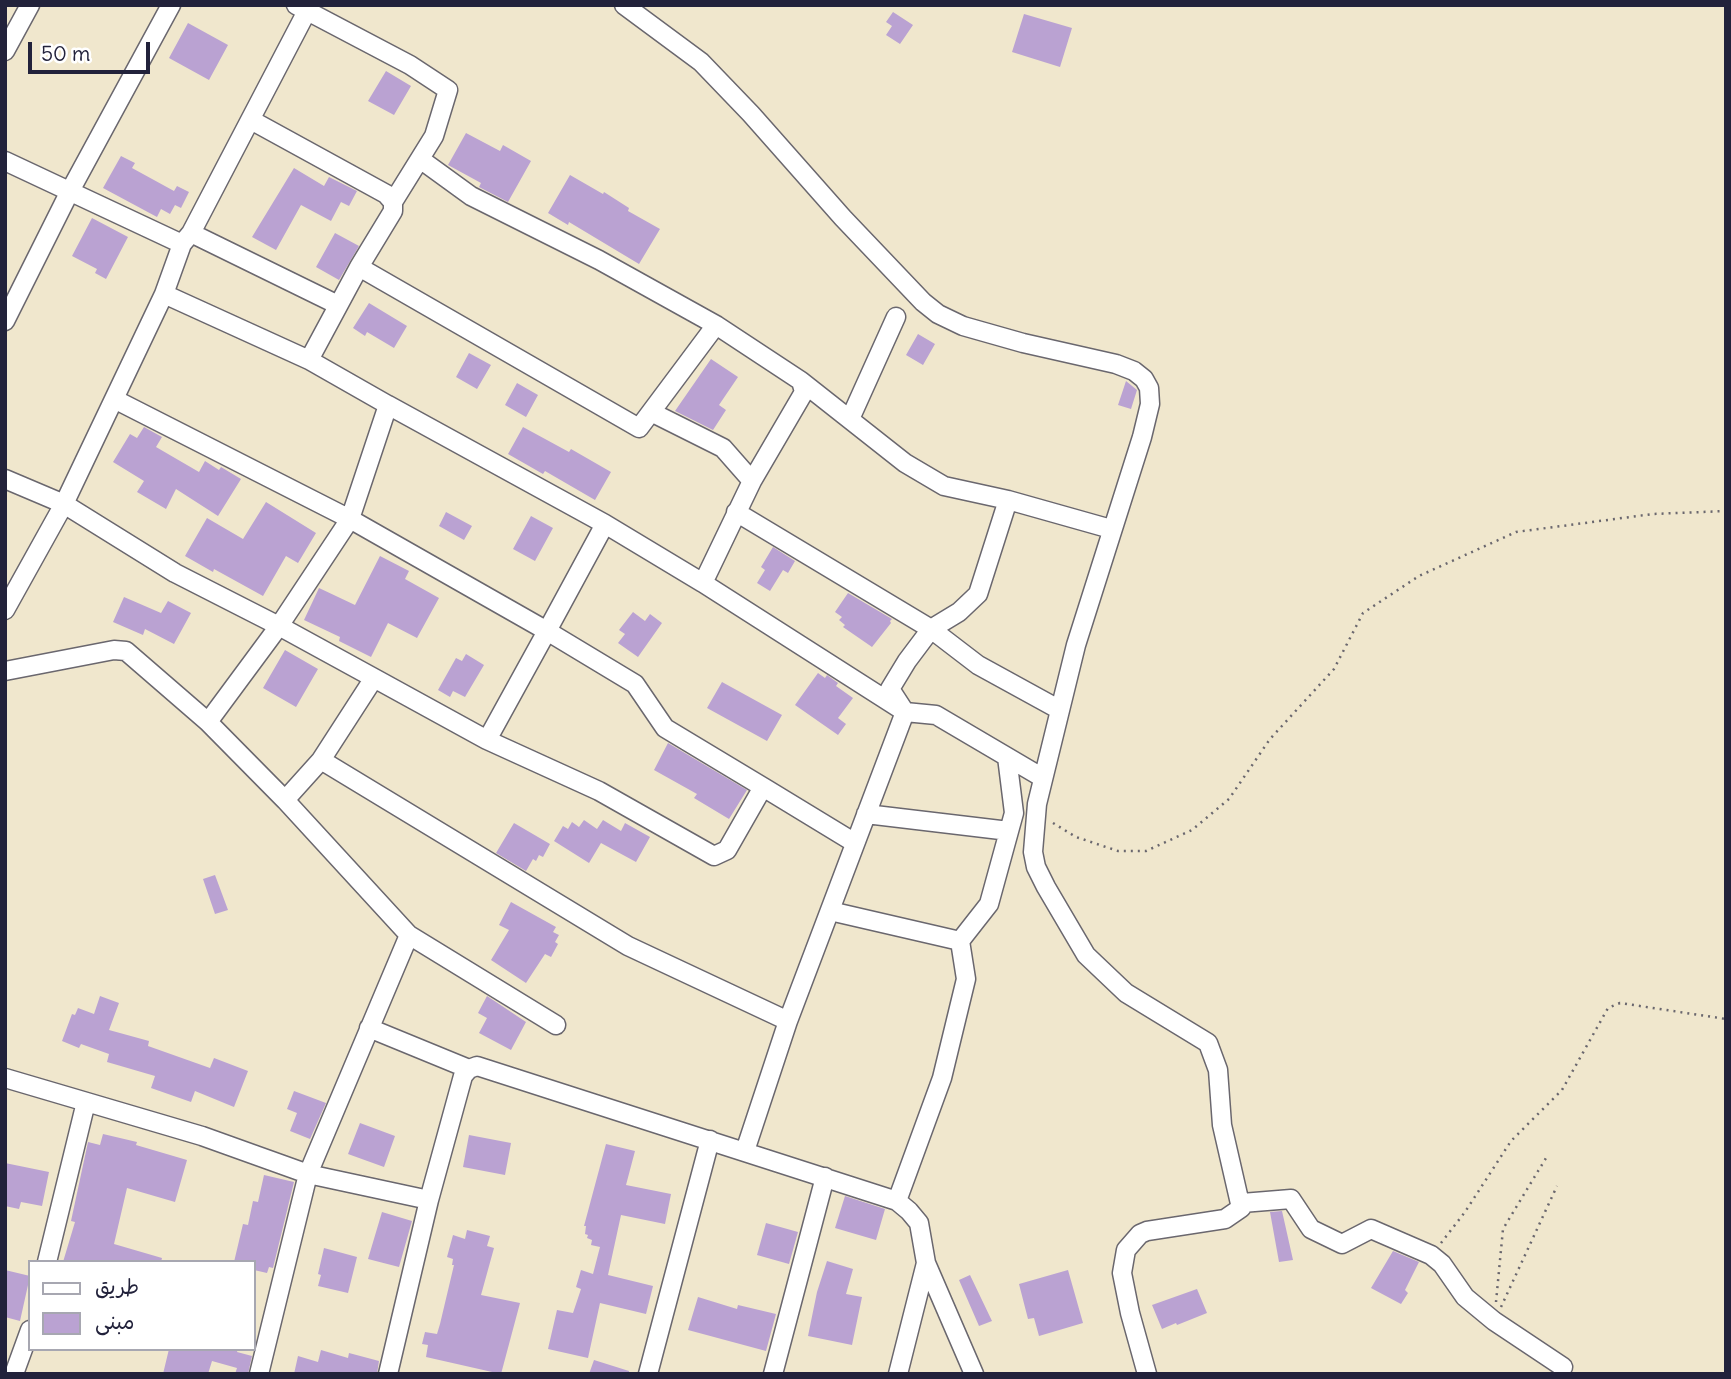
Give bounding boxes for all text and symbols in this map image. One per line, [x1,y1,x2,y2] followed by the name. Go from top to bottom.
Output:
[32,28,154,72] scale bar
[41,40,90,67] text: 50 m
[28,1260,256,1351] legend
[95,1273,139,1300] text: طريق
[95,1308,134,1335] text: مبنى

